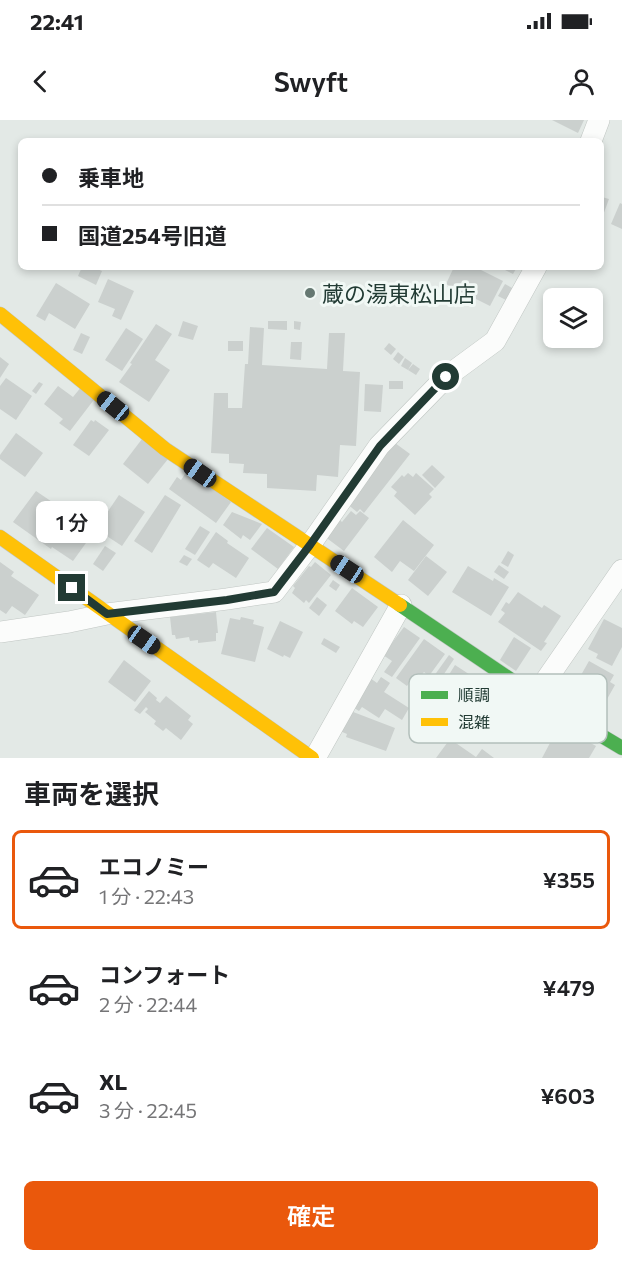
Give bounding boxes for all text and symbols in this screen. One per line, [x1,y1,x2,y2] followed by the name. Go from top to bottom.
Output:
[30,8,84,35] text: 22:41
[24,65,57,98] icon: back
[274,65,348,98] text: Swyft
[565,65,598,98] icon: person
[78,164,144,191] text: 乗車地
[78,222,227,249] text: 国道254号旧道
[322,280,476,307] place label: 蔵の湯東松山店
[303,286,317,300] marker: 蔵の湯東松山店
[543,288,603,348] map controls
[543,288,603,348] button: layers
[432,363,459,390] route start
[93,388,133,424] car
[180,455,220,491] car
[36,501,108,543] callout: 1 分
[56,510,88,534] text: 1 分
[327,552,367,586] car
[58,574,85,601] route end
[124,622,164,658] car
[409,674,607,743] legend
[458,685,490,704] text: 順調
[458,712,490,731] text: 混雑
[24,777,159,810] text: 車両を選択
[27,853,81,907] icon: car
[99,853,209,880] text: エコノミー
[543,866,595,893] text: ¥355
[99,884,194,908] text: 1 分 · 22:43
[27,961,81,1015] icon: car
[99,961,230,988] text: コンフォート
[543,974,595,1001] text: ¥479
[99,992,197,1016] text: 2 分 · 22:44
[99,1068,127,1095] text: XL
[27,1069,81,1123] icon: car
[540,1082,595,1109] text: ¥603
[99,1098,197,1122] text: 3 分 · 22:45
[24,1181,598,1250] button: 確定

